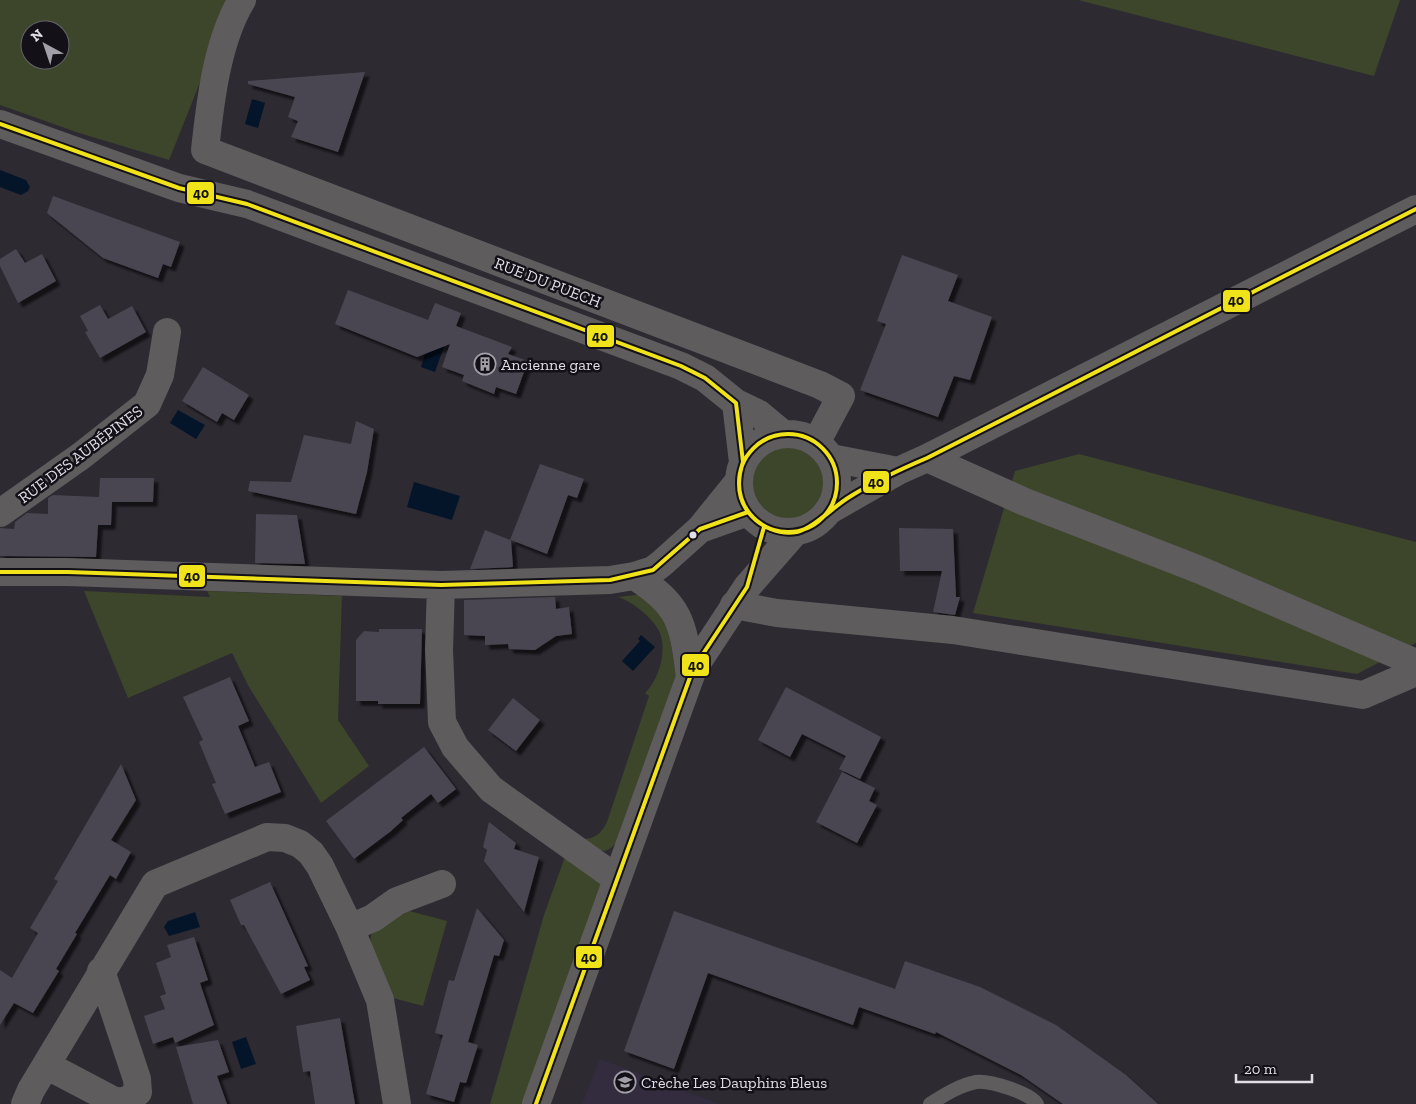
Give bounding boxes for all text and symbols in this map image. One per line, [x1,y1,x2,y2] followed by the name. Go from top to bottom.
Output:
[20,20,70,70] north arrow
[27,25,47,45] text: N
[186,181,215,205] line badge: 40
[193,185,209,202] text: 40
[492,253,604,312] street label: RUE DU PUECH
[1222,289,1251,313] line badge: 40
[1228,292,1244,309] text: 40
[586,324,615,348] line badge: 40
[592,328,608,345] text: 40
[473,352,497,376] building icon: Ancienne gare
[501,355,600,374] place label: Ancienne gare
[14,402,146,507] street label: RUE DES AUBÉPINES
[862,470,890,494] line badge: 40
[868,474,884,491] text: 40
[688,530,698,540] unlabelled marker
[178,564,206,588] line badge: 40
[184,568,200,585] text: 40
[681,653,710,677] line badge: 40
[688,657,704,674] text: 40
[575,945,603,969] line badge: 40
[581,949,597,966] text: 40
[1236,1052,1312,1084] scale bar
[1244,1060,1277,1078] text: 20 m
[613,1070,637,1094] school or university icon: Crèche Les Dauphins Bleus
[641,1073,827,1092] place label: Crèche Les Dauphins Bleus

